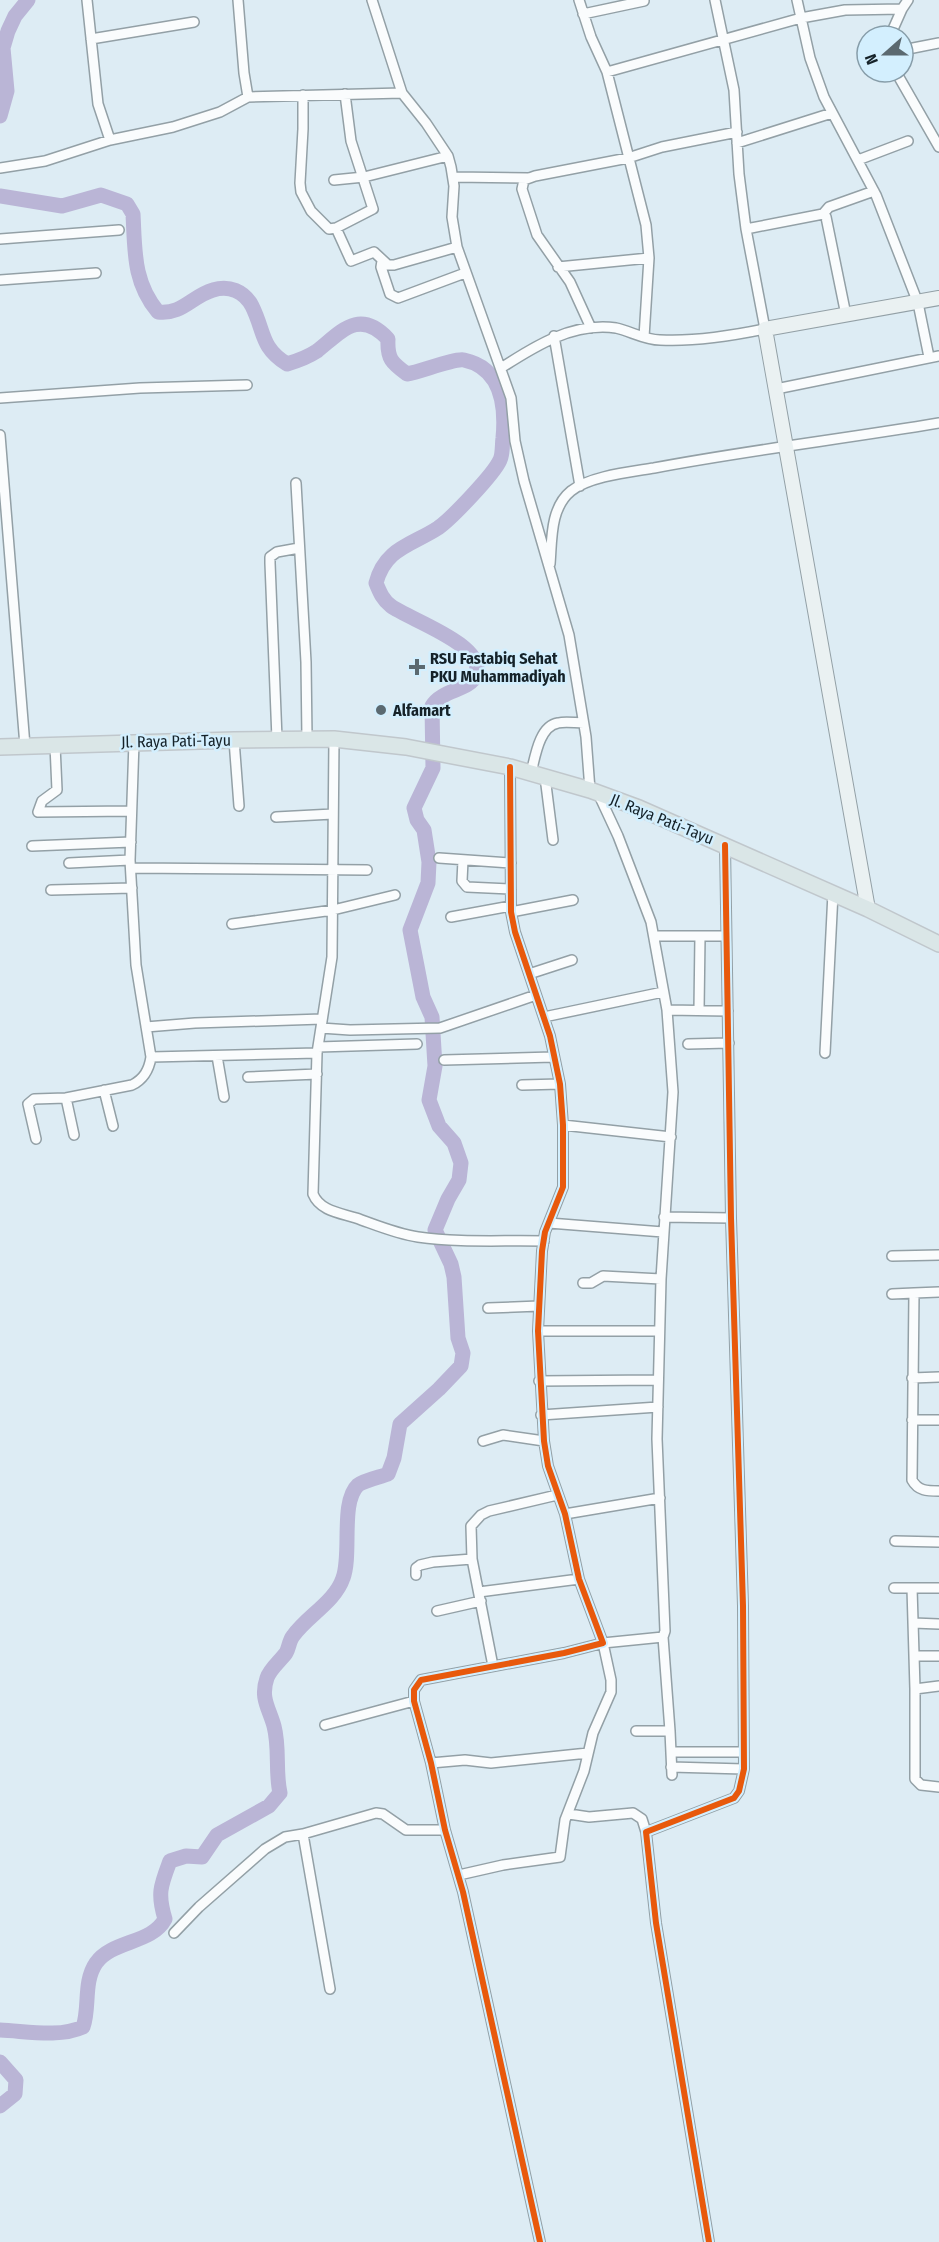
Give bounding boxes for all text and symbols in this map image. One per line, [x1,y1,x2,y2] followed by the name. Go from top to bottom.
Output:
[855,24,915,84] north arrow
[861,51,882,67] text: N
[430,649,566,686] place label: RSU Fastabiq Sehat PKU Muhammadiyah
[408,658,426,676] marker: RSU Fastabiq Sehat PKU Muhammadiyah
[392,701,451,720] place label: Alfamart
[374,703,388,717] marker: Alfamart
[121,731,231,751] street label: Jl. Raya Pati-Tayu
[607,790,717,848] street label: Jl. Raya Pati-Tayu

